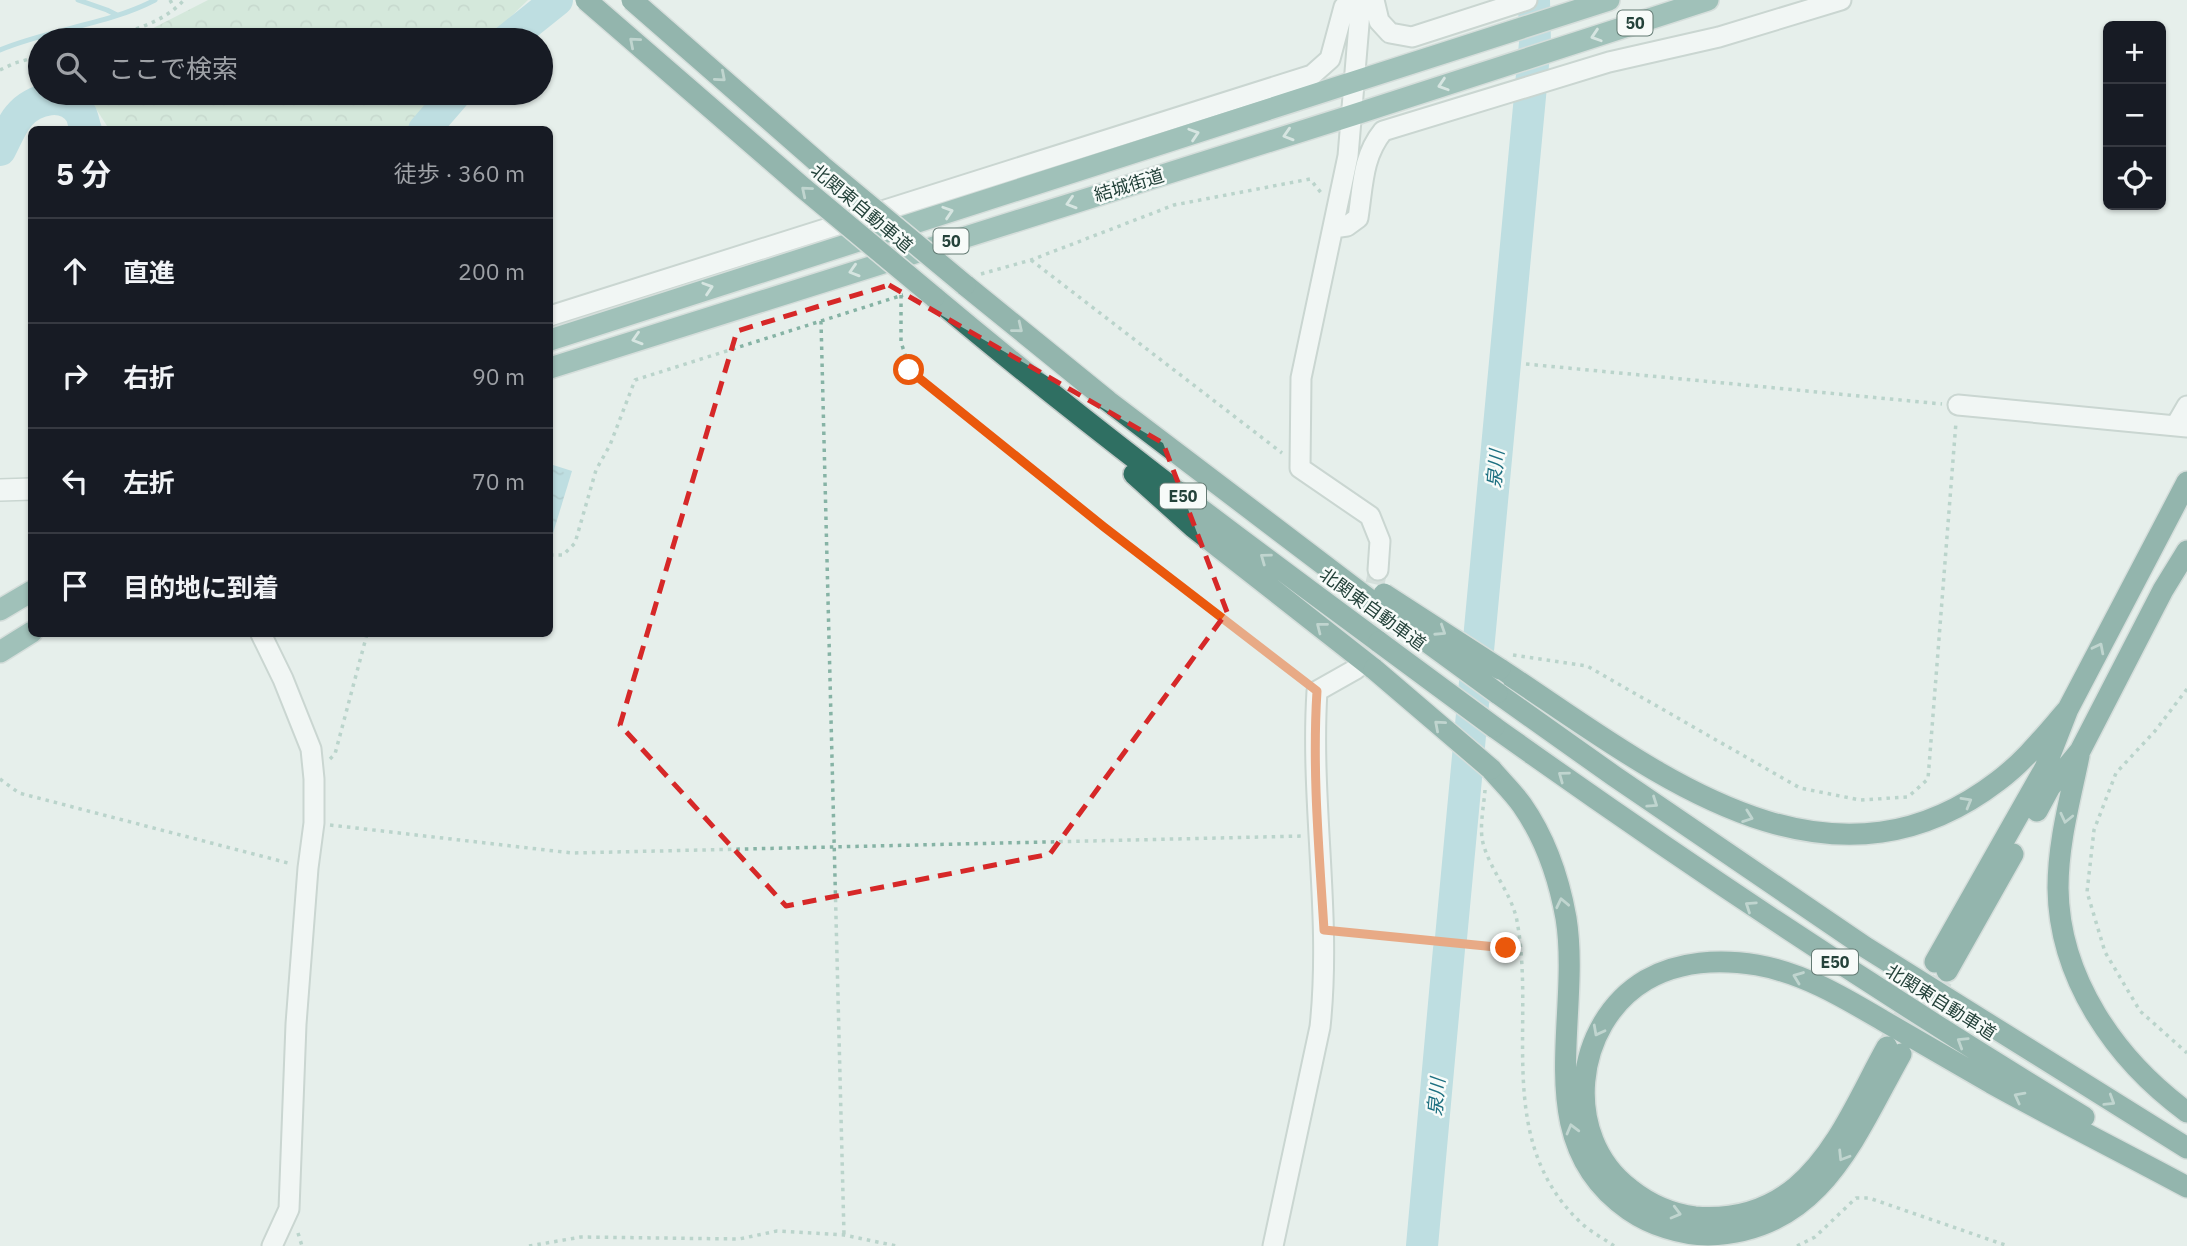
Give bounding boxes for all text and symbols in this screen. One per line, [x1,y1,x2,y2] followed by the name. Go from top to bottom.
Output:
[1618,10,1652,36] road number: 50
[2103,21,2166,210] map controls
[2103,21,2166,84] button: +
[28,28,553,105] search box
[1591,28,1603,42] one-way arrow
[630,38,643,50] one-way arrow
[52,48,90,86] icon: search
[108,51,238,85] text: ここで検索
[712,69,725,81] one-way arrow
[1437,77,1449,91] one-way arrow
[2103,84,2166,147] button: −
[1188,127,1200,142] one-way arrow
[1282,127,1294,142] one-way arrow
[2103,147,2166,210] button: locate
[56,154,111,193] text: 5 分
[394,158,525,188] text: 徒歩 · 360 m
[806,159,918,257] street label: 北関東自動車道
[1091,163,1167,207] street label: 結城街道
[802,187,815,199] one-way arrow
[1065,195,1077,210] one-way arrow
[941,206,953,220] one-way arrow
[934,229,968,254] road number: 50
[56,252,94,290] icon: ahead
[123,255,175,289] text: 直進
[458,256,525,286] text: 200 m
[848,263,860,278] one-way arrow
[701,282,713,297] one-way arrow
[1010,319,1022,332] one-way arrow
[631,331,643,346] one-way arrow
[893,354,924,385] route start
[56,357,94,395] icon: right
[123,360,175,394] text: 右折
[472,361,525,391] text: 90 m
[1481,447,1509,489] water label: 泉川
[56,462,94,500] icon: left
[123,465,175,499] text: 左折
[472,466,525,496] text: 70 m
[1160,484,1206,509] road number: E50
[1260,554,1273,566] one-way arrow
[1315,563,1431,655] street label: 北関東自動車道
[56,567,94,605] icon: arrive
[123,570,279,604] text: 目的地に到着
[1316,623,1328,636] one-way arrow
[1433,623,1446,635] one-way arrow
[2091,643,2105,655] one-way arrow
[1434,721,1447,733] one-way arrow
[1558,772,1571,784] one-way arrow
[1645,795,1658,807] one-way arrow
[1960,797,1973,810] one-way arrow
[1741,808,1753,822] one-way arrow
[2059,812,2074,824] one-way arrow
[1556,897,1571,909] one-way arrow
[1745,901,1758,914] one-way arrow
[1490,932,1521,963] route end
[1812,950,1858,974] road number: E50
[1881,959,2001,1045] street label: 北関東自動車道
[1792,971,1804,985] one-way arrow
[1593,1024,1607,1037] one-way arrow
[1956,1038,1969,1051] one-way arrow
[1422,1075,1450,1117] water label: 泉川
[2013,1092,2026,1106] one-way arrow
[2103,1093,2116,1106] one-way arrow
[1566,1123,1580,1135] one-way arrow
[1839,1148,1852,1161] one-way arrow
[1670,1205,1682,1219] one-way arrow

